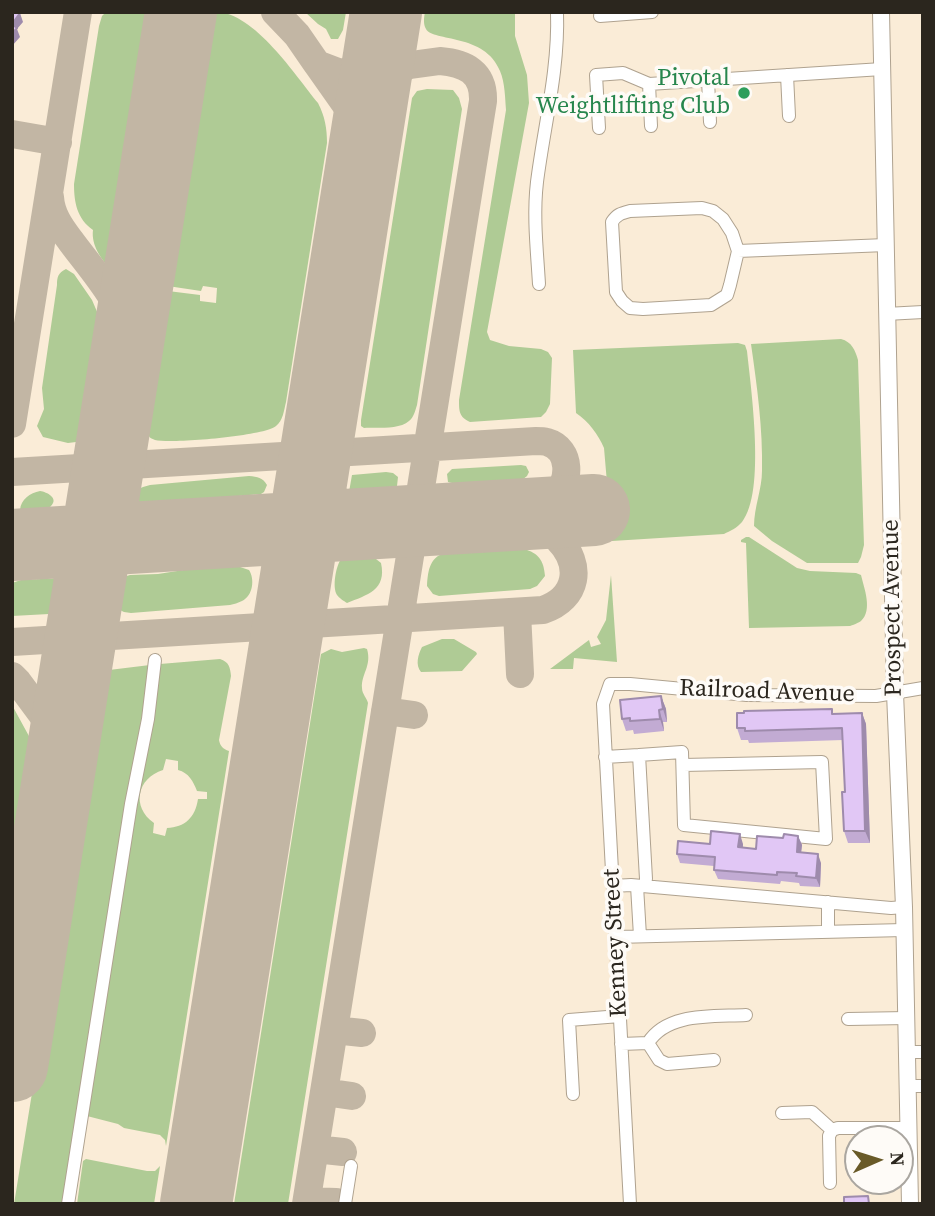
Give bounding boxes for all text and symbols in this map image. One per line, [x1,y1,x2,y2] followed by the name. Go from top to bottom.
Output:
[536,65,730,121] place label: Pivotal Weightlifting Club
[736,85,752,101] marker: Pivotal Weightlifting Club
[877,519,909,697] street label: Prospect Avenue
[679,675,855,709] street label: Railroad Avenue
[598,868,634,1018] street label: Kenney Street
[844,1125,914,1195] north arrow
[885,1151,911,1167] text: N

